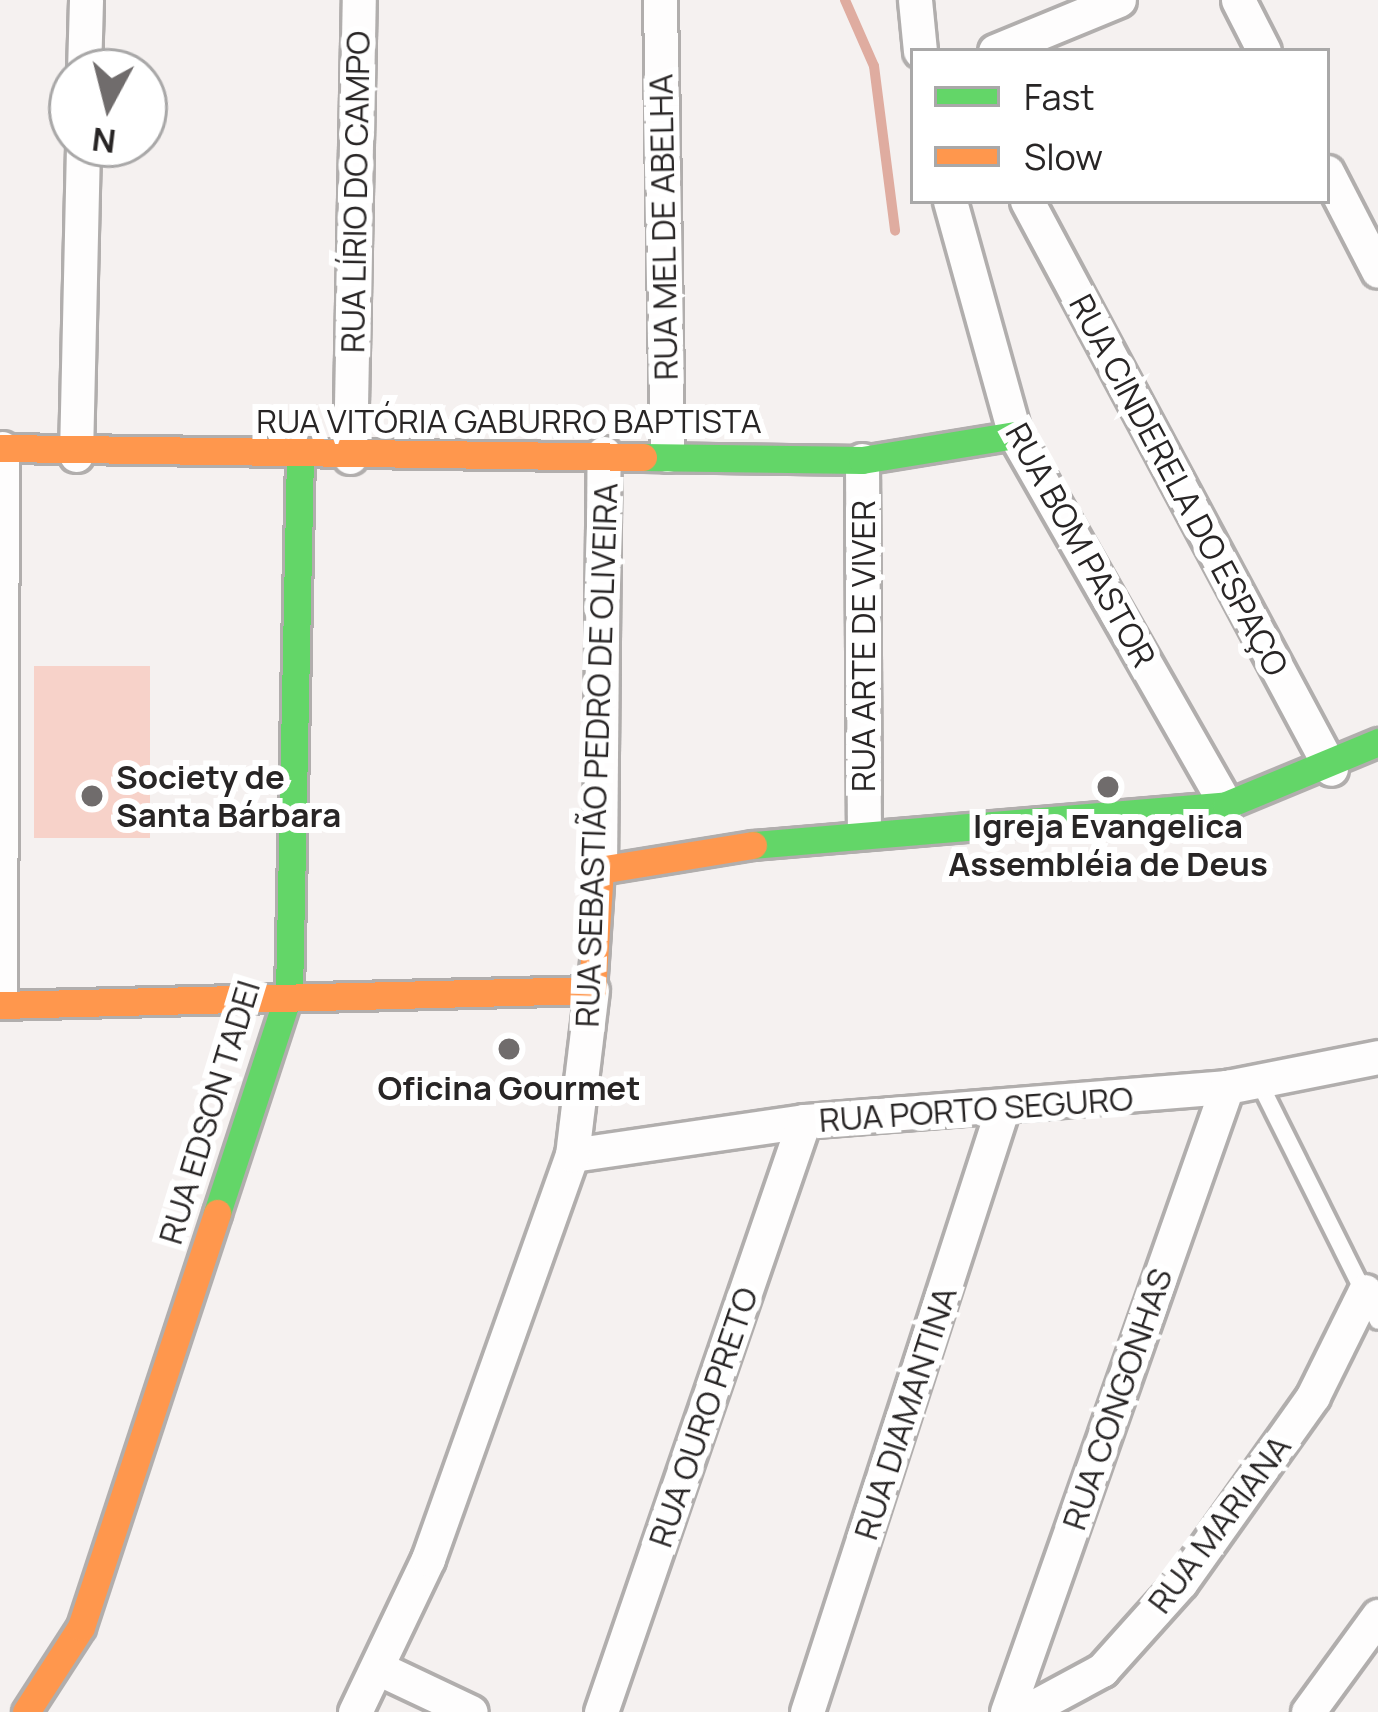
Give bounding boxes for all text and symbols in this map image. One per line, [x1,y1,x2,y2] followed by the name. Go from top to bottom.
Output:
[332,31,378,353] street label: RUA LÍRIO DO CAMPO
[48,48,168,168] north arrow
[910,48,1330,204] legend
[1024,72,1095,121] text: Fast
[641,73,685,381] street label: RUA MEL DE ABELHA
[89,117,118,165] text: N
[1024,132,1103,181] text: Slow
[1061,288,1297,682] street label: RUA CINDERELA DO ESPAÇO
[256,401,762,441] street label: RUA VITÓRIA GABURRO BAPTISTA
[998,416,1164,674] street label: RUA BOM PASTOR
[567,482,625,1028] street label: RUA SEBASTIÃO PEDRO DE OLIVEIRA
[843,500,883,792] street label: RUA ARTE DE VIVER
[116,757,341,835] place label: Society de Santa Bárbara
[1095,774,1121,800] marker: Igreja Evangelica Assembléia de Deus
[79,783,105,809] marker: Society de Santa Bárbara
[948,806,1268,884] place label: Igreja Evangelica Assembléia de Deus
[150,975,268,1249] street label: RUA EDSON TADEI
[496,1036,522,1062] marker: Oficina Gourmet
[378,1068,640,1108] place label: Oficina Gourmet
[818,1078,1134,1140] street label: RUA PORTO SEGURO
[1054,1263,1180,1535] street label: RUA CONGONHAS
[640,1282,766,1552] street label: RUA OURO PRETO
[845,1282,965,1544] street label: RUA DIAMANTINA
[1139,1427,1299,1621] street label: RUA MARIANA

